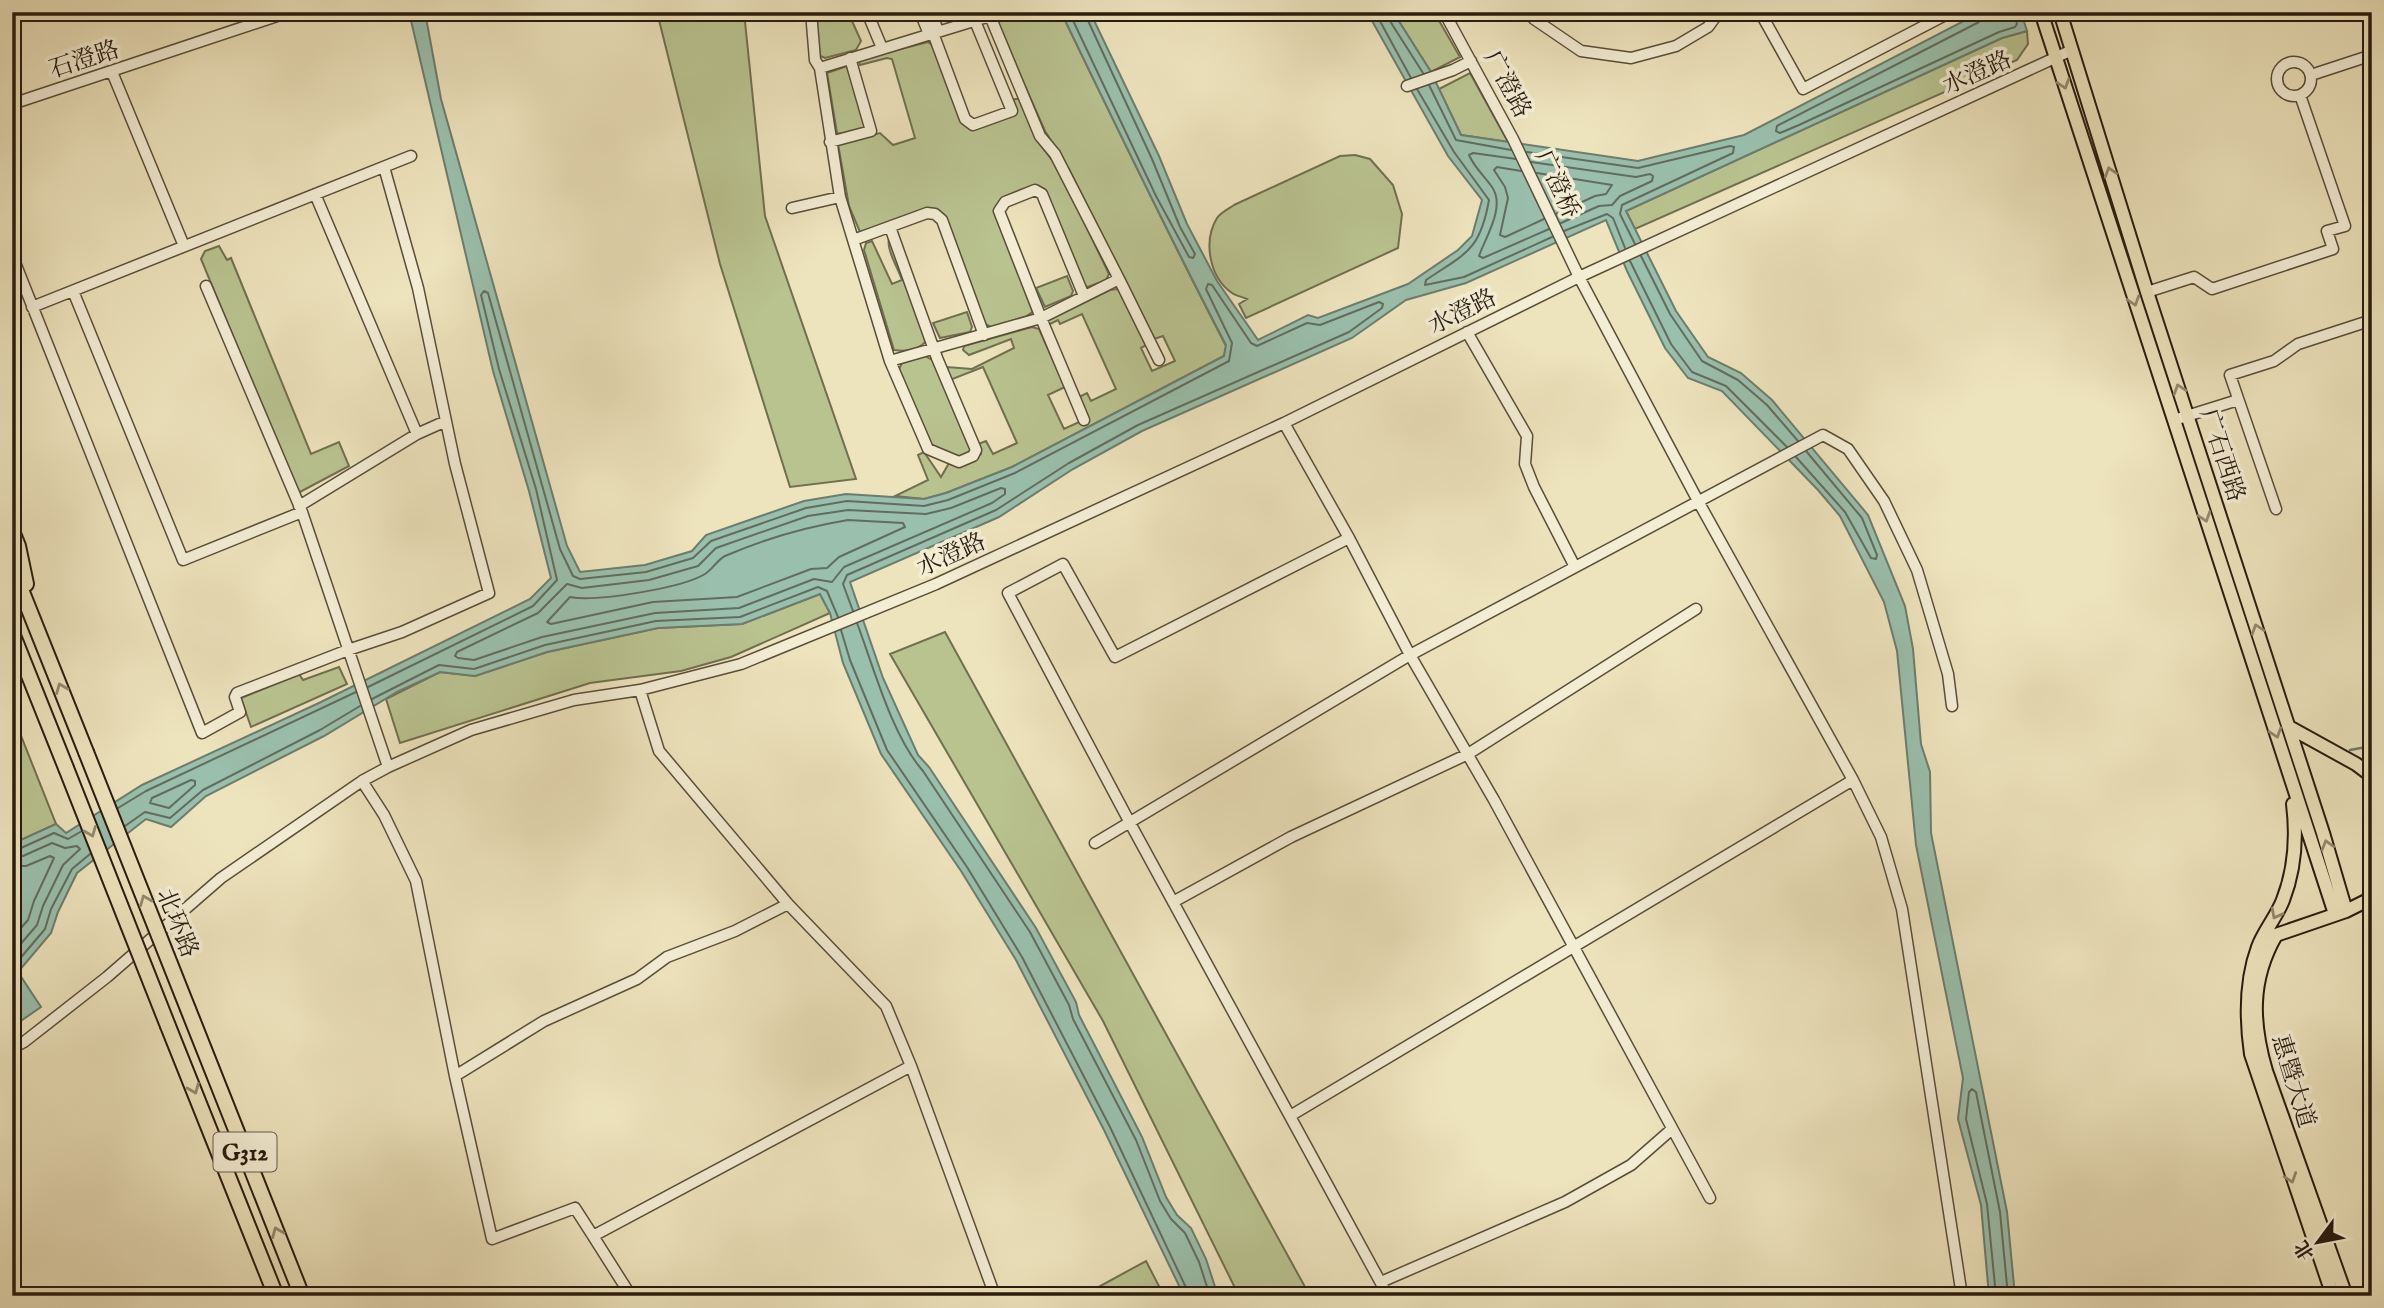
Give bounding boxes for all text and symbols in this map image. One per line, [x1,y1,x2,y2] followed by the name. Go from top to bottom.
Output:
[45,35,123,86] street label: 石澄路
[1938,45,2017,102] street label: 水澄路
[1476,46,1537,124] street label: 广澄路
[2055,78,2070,90] one-way arrow
[1527,145,1586,224] street label: 广澄桥
[2104,167,2118,179] one-way arrow
[1424,283,1502,342] street label: 水澄路
[2126,294,2141,306] one-way arrow
[2173,383,2188,395] one-way arrow
[2192,405,2251,506] street label: 广石西路
[2197,510,2211,522] one-way arrow
[912,527,991,584] street label: 水澄路
[2251,623,2265,635] one-way arrow
[55,683,69,695] one-way arrow
[2267,727,2282,739] one-way arrow
[83,825,97,837] one-way arrow
[2321,839,2336,851] one-way arrow
[149,884,204,963] street label: 北环路
[139,895,153,907] one-way arrow
[2271,906,2284,919] one-way arrow
[2264,1031,2321,1132] street label: 惠暨大道
[185,1083,199,1095] one-way arrow
[214,1133,276,1172] road number: G312
[2283,1171,2297,1183] one-way arrow
[2282,1206,2352,1276] north arrow
[271,1227,285,1239] one-way arrow
[2290,1236,2320,1264] text: 北

